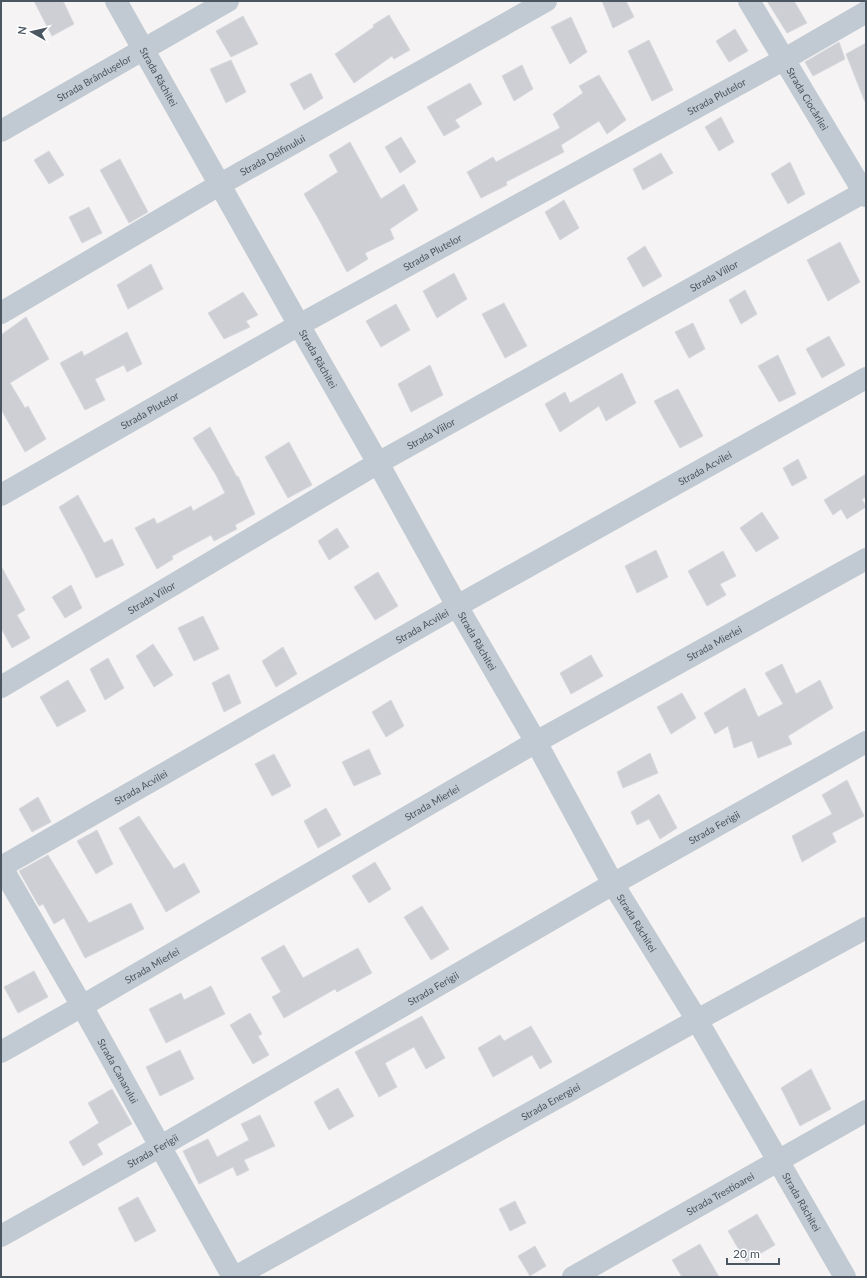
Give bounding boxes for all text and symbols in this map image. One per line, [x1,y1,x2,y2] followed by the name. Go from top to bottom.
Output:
[12,12,52,52] north arrow
[15,25,29,36] text: N
[137,45,180,108] street label: Strada Răchitei
[55,52,133,104] street label: Strada Brândușelor
[784,65,831,132] street label: Strada Ciocârliei
[685,75,748,117] street label: Strada Plutelor
[238,132,307,178] street label: Strada Delfinului
[401,231,464,273] street label: Strada Plutelor
[688,257,740,294] street label: Strada Viilor
[297,327,340,390] street label: Strada Răchitei
[118,389,181,432] street label: Strada Plutelor
[405,415,457,452] street label: Strada Viilor
[676,448,733,488] street label: Strada Acvilei
[125,579,178,616] street label: Strada Viilor
[393,606,451,646] street label: Strada Acvilei
[456,610,499,672] street label: Strada Răchitei
[684,623,744,663] street label: Strada Mierlei
[112,767,169,807] street label: Strada Acvilei
[403,782,461,823] street label: Strada Mierlei
[686,808,742,846] street label: Strada Ferigii
[615,892,659,954] street label: Strada Răchitei
[122,945,181,986] street label: Strada Mierlei
[405,969,461,1008] street label: Strada Ferigii
[95,1036,141,1105] street label: Strada Canarului
[519,1080,582,1123] street label: Strada Energiei
[125,1131,180,1170] street label: Strada Ferigii
[684,1170,756,1218] street label: Strada Trestioarei
[780,1170,823,1233] street label: Strada Răchitei
[727,1240,779,1266] scale bar
[733,1246,760,1261] text: 20 m

